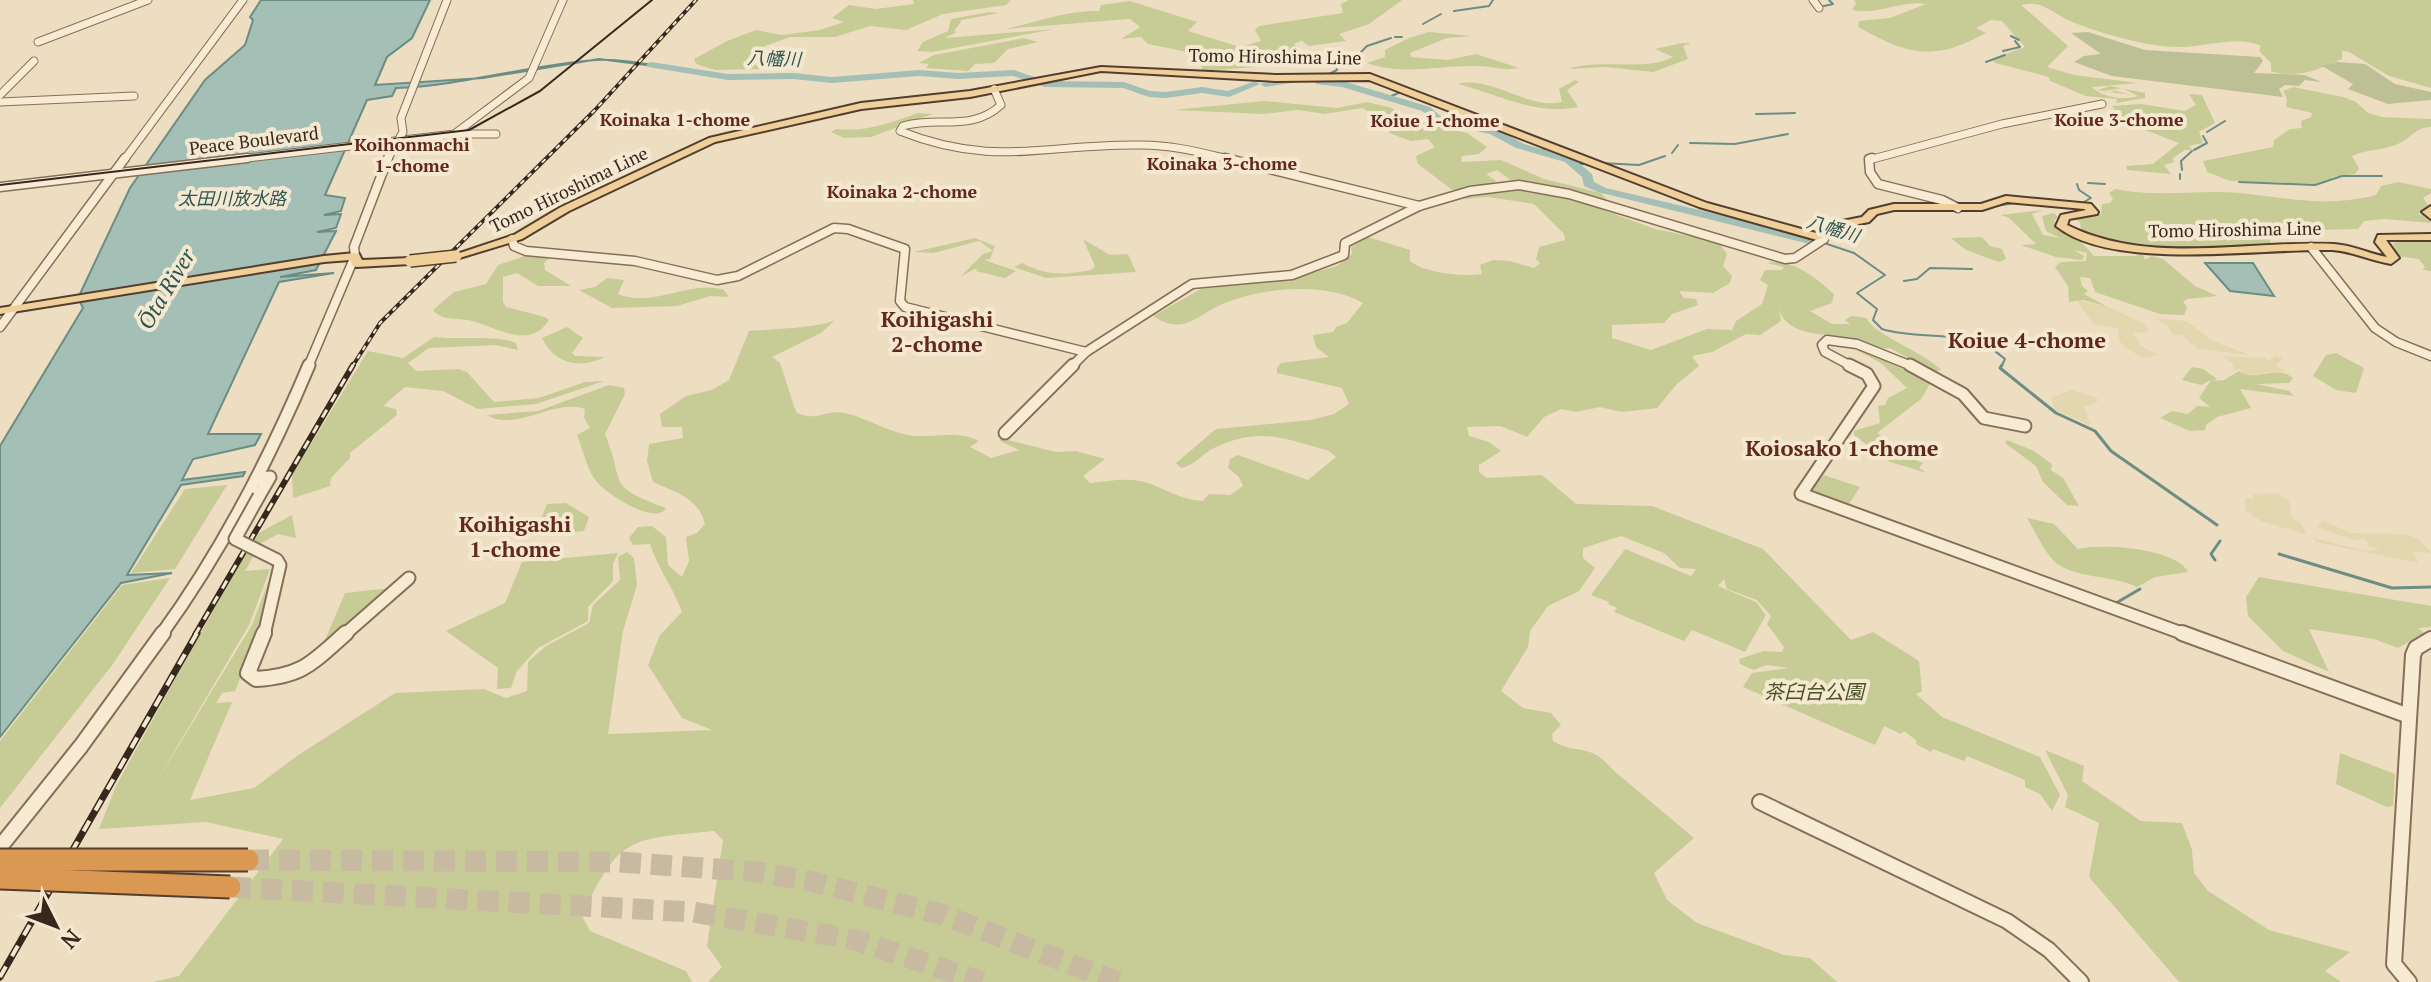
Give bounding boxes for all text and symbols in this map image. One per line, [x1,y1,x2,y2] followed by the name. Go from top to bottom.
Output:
[1188,42,1362,70] street label: Tomo Hiroshima Line
[747,45,803,71] water label: 八幡川
[600,107,751,131] district label: Koinaka 1-chome
[2054,107,2184,131] district label: Koiue 3-chome
[1370,108,1500,132] district label: Koiue 1-chome
[188,120,320,160] street label: Peace Boulevard
[354,132,470,177] district label: Koihonmachi 1-chome
[486,140,652,238] street label: Tomo Hiroshima Line
[1147,151,1298,175] district label: Koinaka 3-chome
[827,179,978,203] district label: Koinaka 2-chome
[178,186,288,210] water label: 太田川放水路
[1804,209,1865,248] water label: 八幡川
[2148,215,2322,243] street label: Tomo Hiroshima Line
[130,242,202,334] water label: Ōta River
[881,304,993,358] district label: Koihigashi 2-chome
[1948,325,2106,354] district label: Koiue 4-chome
[1745,433,1939,462] district label: Koiosako 1-chome
[459,509,571,563] district label: Koihigashi 1-chome
[1764,678,1867,705] park label: 茶臼台公園
[16,886,96,966] north arrow
[55,924,88,956] text: N

